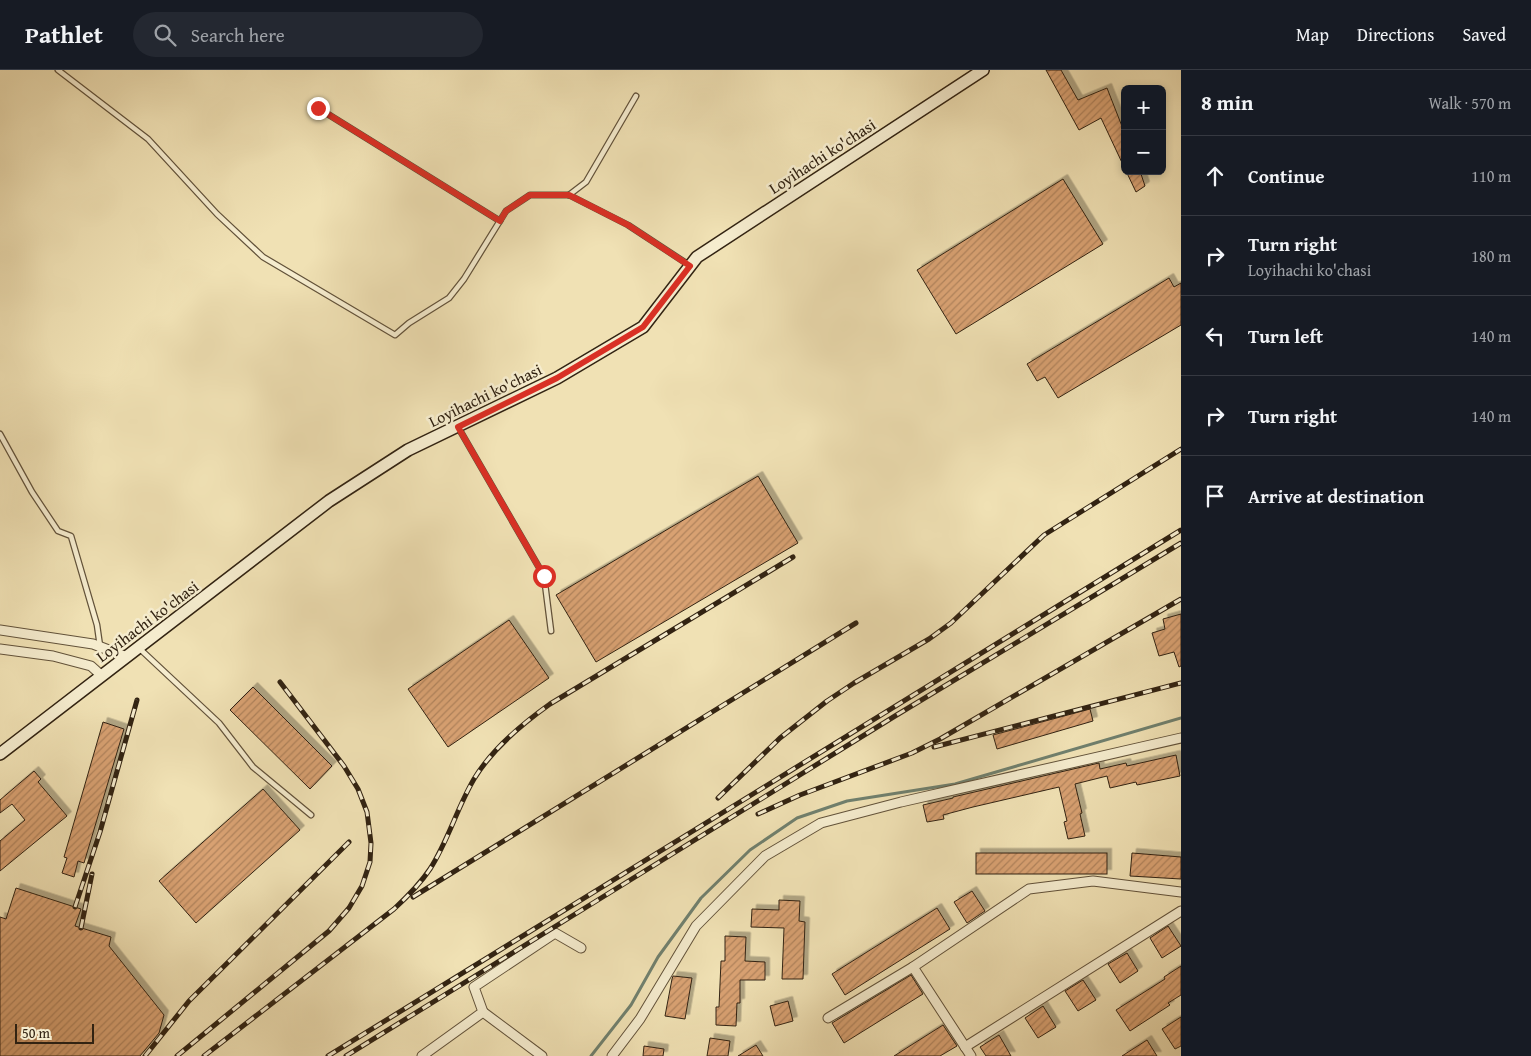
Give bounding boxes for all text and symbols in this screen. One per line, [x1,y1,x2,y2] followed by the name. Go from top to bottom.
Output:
[133,12,483,57] search box
[25,17,103,52] text: Pathlet
[151,21,179,49] icon: search
[191,21,285,49] text: Search here
[1296,21,1329,48] text: Map
[1357,21,1434,48] text: Directions
[1462,21,1506,48] text: Saved
[1121,85,1166,175] map controls
[1121,85,1166,130] button: +
[1201,87,1253,118] text: 8 min
[1428,91,1511,115] text: Walk · 570 m
[307,97,330,120] route end
[764,112,881,200] street label: Loyihachi ko'chasi
[1121,130,1166,175] button: −
[1201,162,1229,190] icon: ahead
[1248,162,1325,190] text: Continue
[1471,164,1511,188] text: 110 m
[1248,230,1337,258] text: Turn right
[1201,242,1229,270] icon: right
[1471,244,1511,268] text: 180 m
[1248,258,1371,282] text: Loyihachi ko'chasi
[1201,322,1229,350] icon: left
[1248,322,1323,350] text: Turn left
[1471,324,1511,348] text: 140 m
[424,357,546,433] street label: Loyihachi ko'chasi
[1201,402,1229,430] icon: right
[1248,402,1337,430] text: Turn right
[1471,404,1511,428] text: 140 m
[1201,482,1229,510] icon: arrive
[1248,482,1424,510] text: Arrive at destination
[533,565,556,588] route start
[91,574,204,668] street label: Loyihachi ko'chasi
[15,1021,94,1044] scale bar
[22,1023,50,1043] text: 50 m

